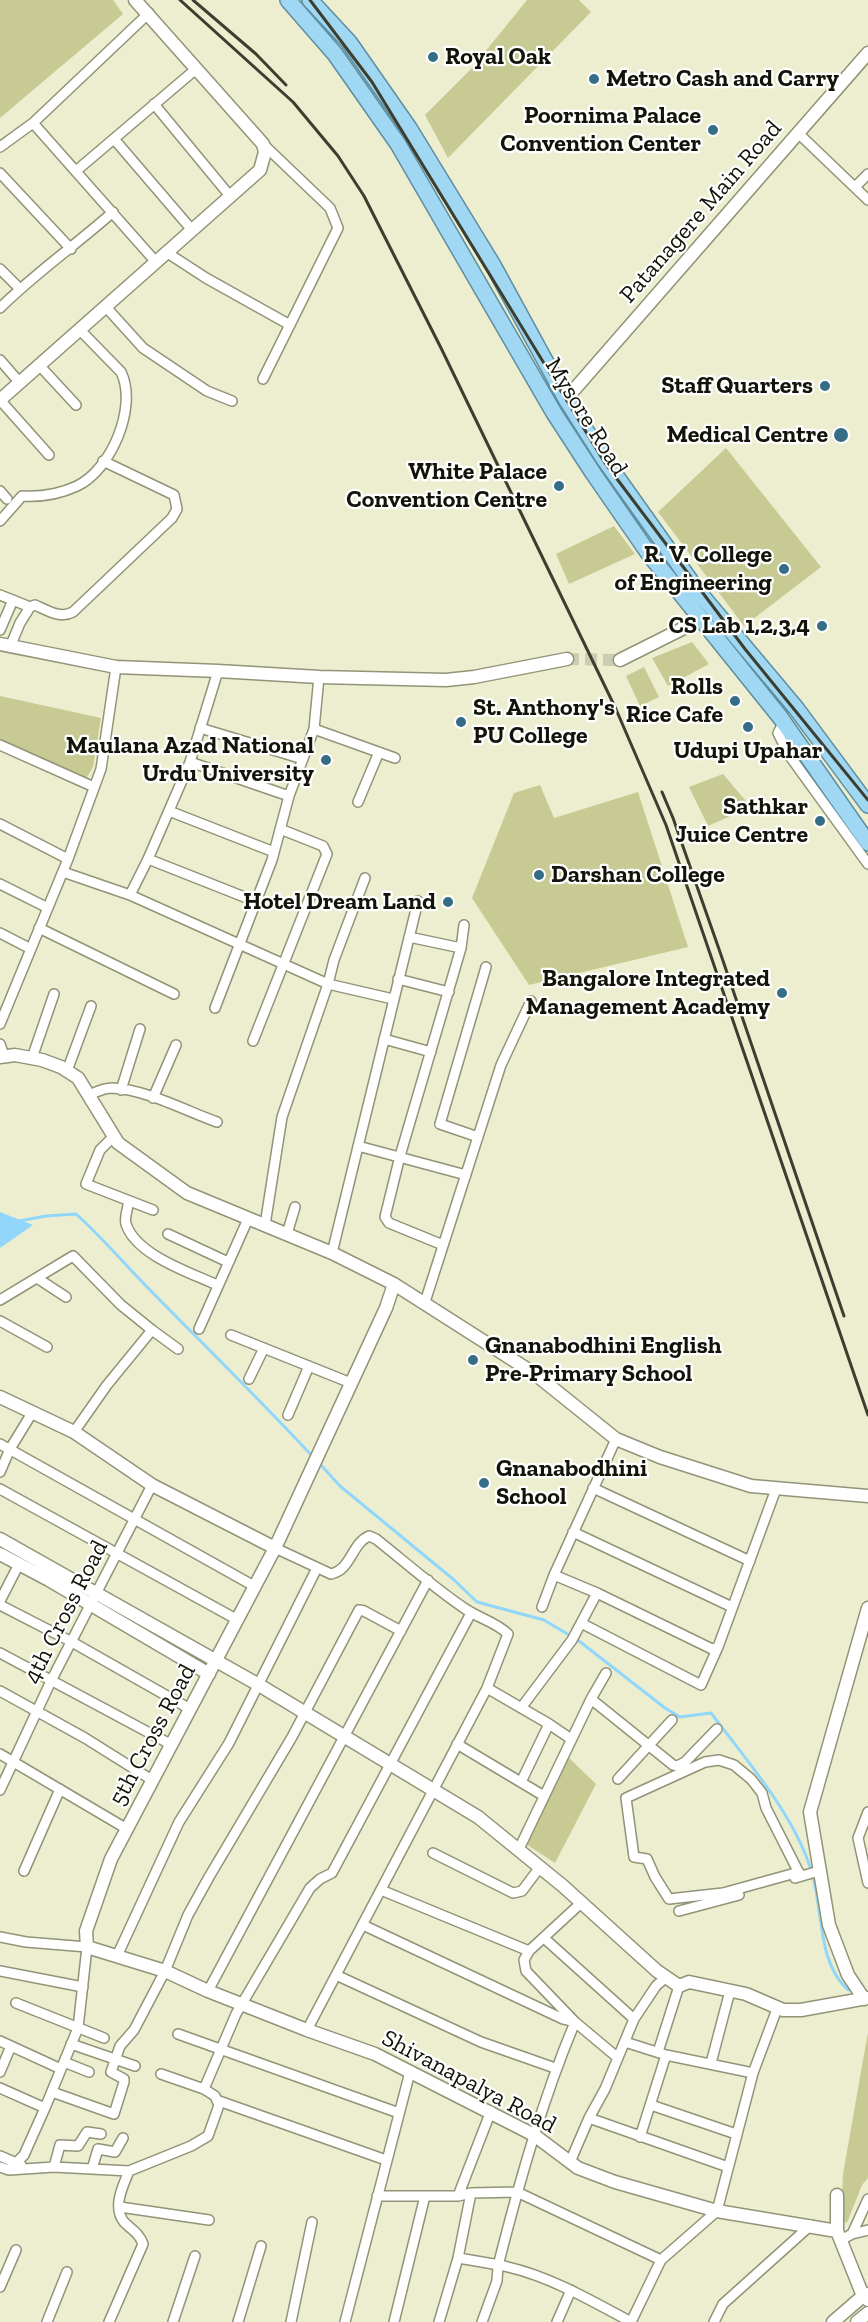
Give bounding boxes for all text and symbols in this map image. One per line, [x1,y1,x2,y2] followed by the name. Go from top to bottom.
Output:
[445,43,551,71] place label: Royal Oak
[426,50,440,64] marker: Royal Oak
[606,65,839,93] place label: Metro Cash and Carry
[587,72,601,86] marker: Metro Cash and Carry
[500,102,701,158] place label: Poornima Palace Convention Center
[614,115,788,309] street label: Patanagere Main Road
[706,123,720,137] marker: Poornima Palace Convention Center
[538,353,634,481] street label: Mysore Road
[661,372,813,400] place label: Staff Quarters
[818,379,832,393] marker: Staff Quarters
[667,421,828,449] place label: Medical Centre
[832,426,850,444] marker: Medical Centre
[346,458,547,514] place label: White Palace Convention Centre
[552,479,566,493] marker: White Palace Convention Centre
[614,541,772,597] place label: R. V. College of Engineering
[777,562,791,576] marker: R. V. College of Engineering
[668,612,810,640] place label: CS Lab 1,2,3,4
[815,619,829,633] marker: CS Lab 1,2,3,4
[626,673,723,729] place label: Rolls Rice Cafe
[473,694,615,750] place label: St. Anthony's PU College
[728,694,742,708] marker: Rolls Rice Cafe
[454,715,468,729] marker: St. Anthony's PU College
[741,720,755,734] marker: Udupi Upahar
[66,732,314,788] place label: Maulana Azad National Urdu University
[674,737,822,765] place label: Udupi Upahar
[319,753,333,767] marker: Maulana Azad National Urdu University
[675,793,808,849] place label: Sathkar Juice Centre
[813,814,827,828] marker: Sathkar Juice Centre
[551,861,725,889] place label: Darshan College
[532,868,546,882] marker: Darshan College
[243,888,436,916] place label: Hotel Dream Land
[441,895,455,909] marker: Hotel Dream Land
[526,965,770,1021] place label: Bangalore Integrated Management Academy
[775,986,789,1000] marker: Bangalore Integrated Management Academy
[485,1332,722,1388] place label: Gnanabodhini English Pre-Primary School
[466,1353,480,1367] marker: Gnanabodhini English Pre-Primary School
[496,1455,647,1511] place label: Gnanabodhini School
[477,1476,491,1490] marker: Gnanabodhini School
[18,1536,114,1688] street label: 4th Cross Road
[104,1659,202,1811] street label: 5th Cross Road
[377,2024,561,2140] street label: Shivanapalya Road

